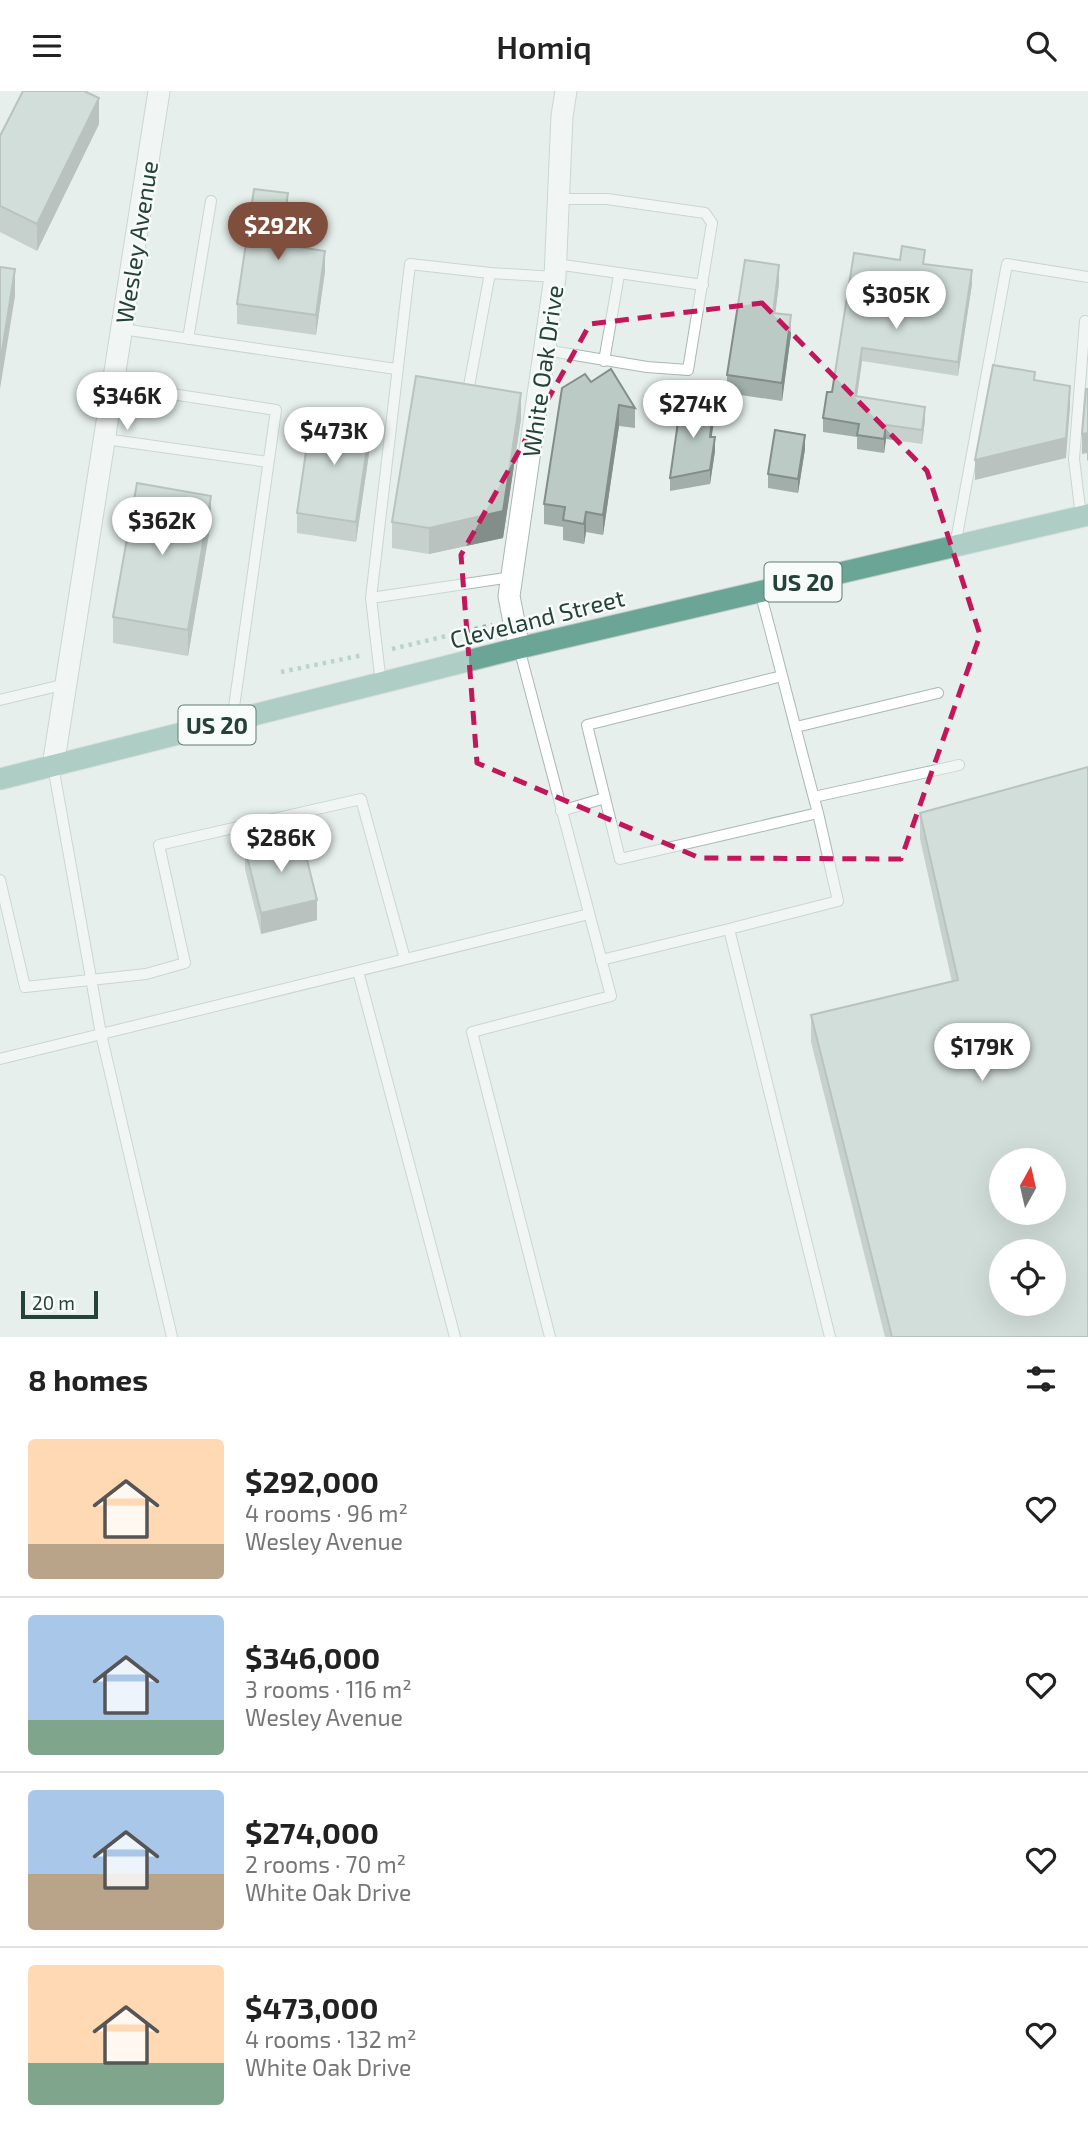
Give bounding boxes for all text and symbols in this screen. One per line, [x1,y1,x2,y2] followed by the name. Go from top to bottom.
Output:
[28,27,66,65] icon: menu
[496,27,592,65] text: Homiq
[1022,27,1060,65] icon: search
[109,158,163,326] street label: Wesley Avenue
[229,202,327,262] pin: $292K
[244,211,312,239] text: $292K
[847,271,945,331] pin: $305K
[862,280,930,308] text: $305K
[516,283,568,459] street label: White Oak Drive
[78,373,176,432] pin: $346K
[92,381,162,409] text: $346K
[644,381,742,440] pin: $274K
[659,389,727,417] text: $274K
[285,407,383,467] pin: $473K
[300,416,368,444] text: $473K
[113,497,211,557] pin: $362K
[128,506,196,534] text: $362K
[764,562,842,601] road number: US 20
[447,582,627,654] street label: Cleveland Street
[178,705,256,745] road number: US 20
[232,815,330,874] pin: $286K
[246,823,316,851] text: $286K
[933,1023,1031,1083] pin: $179K
[950,1032,1014,1060] text: $179K
[989,1148,1066,1225] north arrow
[989,1148,1066,1316] map controls
[989,1239,1066,1316] button: locate
[21,1288,98,1320] scale bar
[32,1291,75,1314] text: 20 m
[1022,1360,1060,1398] icon: filters
[28,1361,148,1397] text: 8 homes
[245,1463,379,1499] text: $292,000
[84,1467,168,1551] icon: home
[1022,1490,1060,1528] icon: heart
[245,1499,408,1527] text: 4 rooms · 96 m²
[245,1527,403,1555] text: Wesley Avenue
[245,1639,380,1675] text: $346,000
[84,1643,168,1727] icon: home
[1022,1666,1060,1704] icon: heart
[245,1675,412,1703] text: 3 rooms · 116 m²
[245,1703,403,1731] text: Wesley Avenue
[245,1814,379,1850] text: $274,000
[84,1818,168,1902] icon: home
[1022,1841,1060,1879] icon: heart
[245,1850,406,1878] text: 2 rooms · 70 m²
[245,1878,411,1906] text: White Oak Drive
[245,1989,378,2025] text: $473,000
[84,1993,168,2077] icon: home
[1022,2016,1060,2054] icon: heart
[245,2025,417,2053] text: 4 rooms · 132 m²
[245,2053,411,2081] text: White Oak Drive

